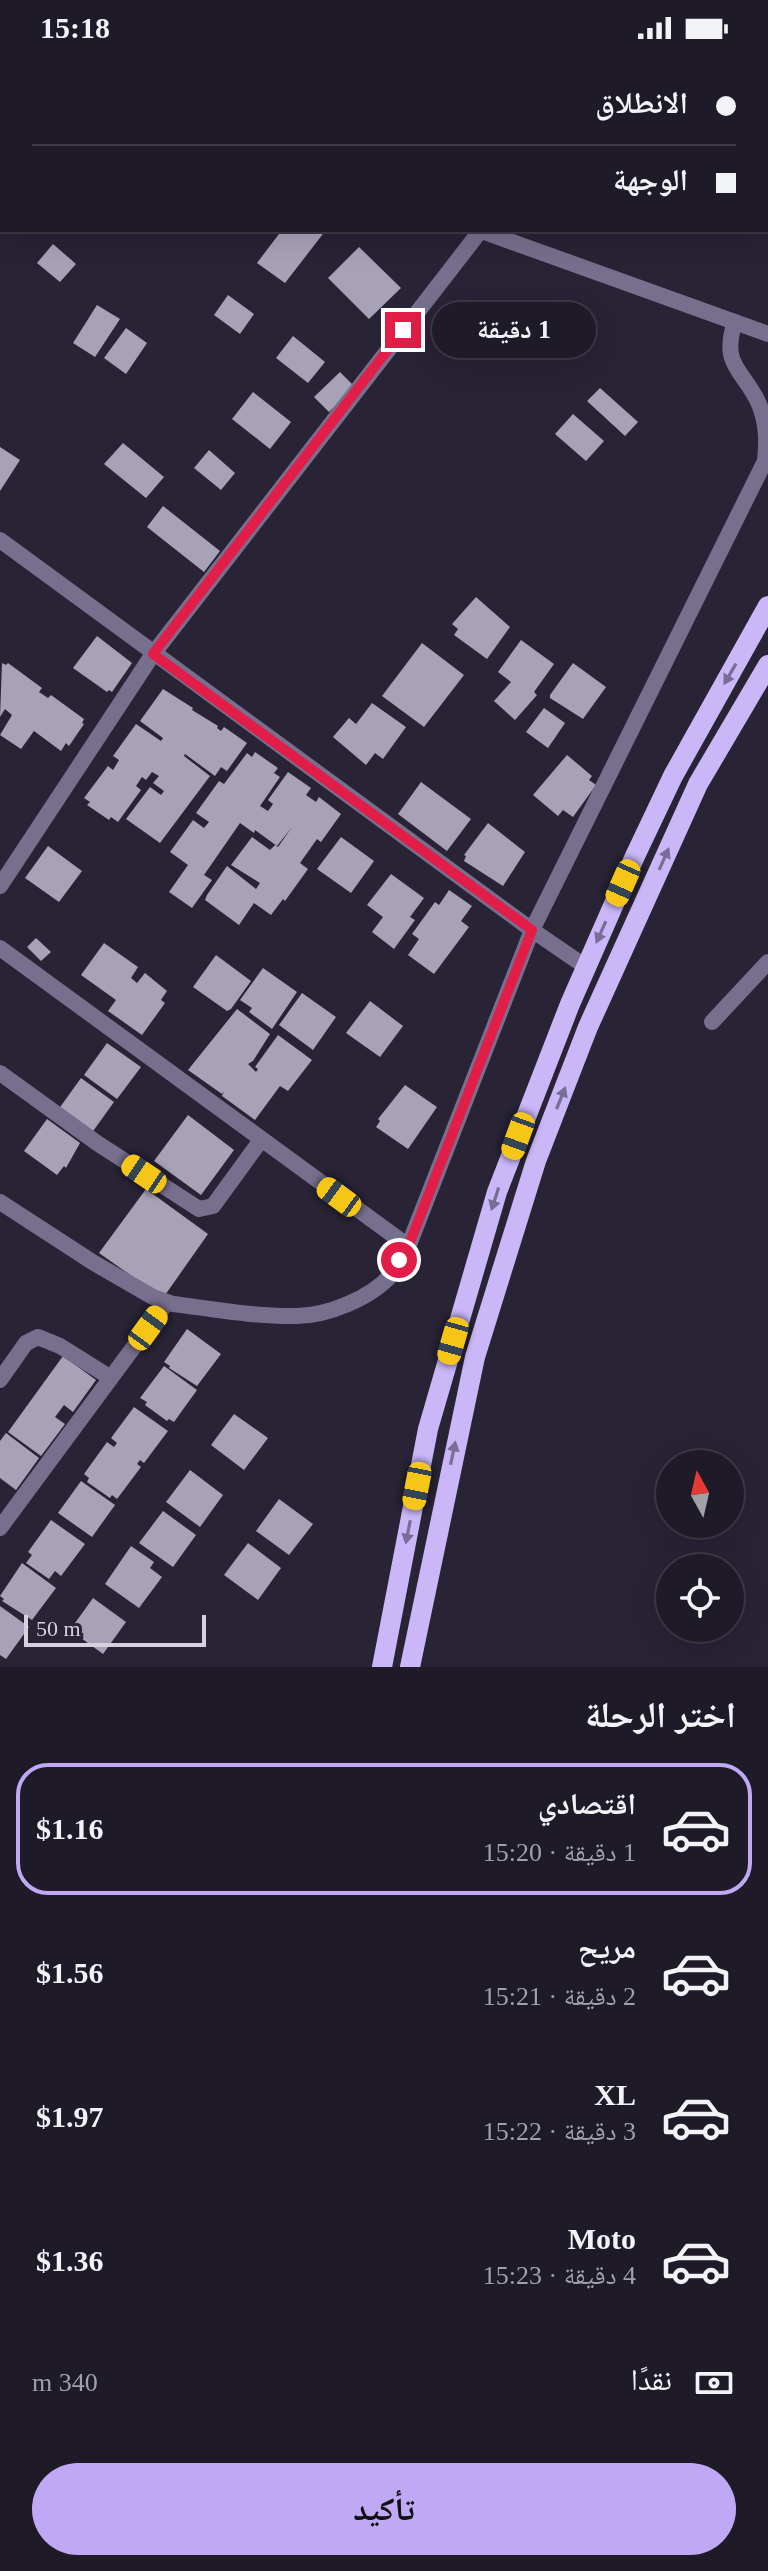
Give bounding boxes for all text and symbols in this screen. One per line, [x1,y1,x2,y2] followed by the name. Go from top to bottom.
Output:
[40,11,110,44] text: 15:18
[595,86,688,119] text: الانطلاق
[613,163,688,196] text: الوجهة
[431,302,595,358] callout: 1 دقيقة
[385,312,421,348] route end
[477,315,551,344] text: 1 دقيقة
[723,663,737,686] one-way arrow
[657,847,671,871] one-way arrow
[602,856,644,910] car
[595,920,608,943] one-way arrow
[555,1086,568,1110] one-way arrow
[499,1109,537,1163] car
[117,1151,171,1197] car
[313,1173,365,1221] car
[488,1187,501,1211] one-way arrow
[381,1242,417,1278] route start
[124,1302,172,1354] car
[435,1315,471,1367] car
[447,1441,460,1466] one-way arrow
[656,1450,744,1538] north arrow
[656,1450,744,1642] map controls
[401,1460,433,1512] car
[401,1519,414,1544] one-way arrow
[656,1554,744,1642] button: locate
[24,1611,206,1647] scale bar
[36,1616,81,1641] text: 50 m
[585,1695,736,1735] text: اختر الرحلة
[538,1787,636,1820] text: اقتصادي
[660,1793,732,1865] icon: car
[36,1812,104,1845] text: $1.16
[483,1838,636,1867] text: 1 دقيقة · 15:20
[578,1931,636,1964] text: مريح
[660,1937,732,2009] icon: car
[36,1956,104,1989] text: $1.56
[483,1982,636,2011] text: 2 دقيقة · 15:21
[594,2078,636,2111] text: XL
[660,2081,732,2153] icon: car
[36,2100,104,2133] text: $1.97
[483,2117,636,2146] text: 3 دقيقة · 15:22
[568,2222,636,2255] text: Moto
[660,2225,732,2297] icon: car
[36,2244,104,2277] text: $1.36
[483,2261,636,2290] text: 4 دقيقة · 15:23
[692,2361,736,2405] icon: cash
[631,2363,672,2396] text: نقدًا
[32,2368,98,2397] text: 340 m
[32,2463,736,2555] button: تأكيد

